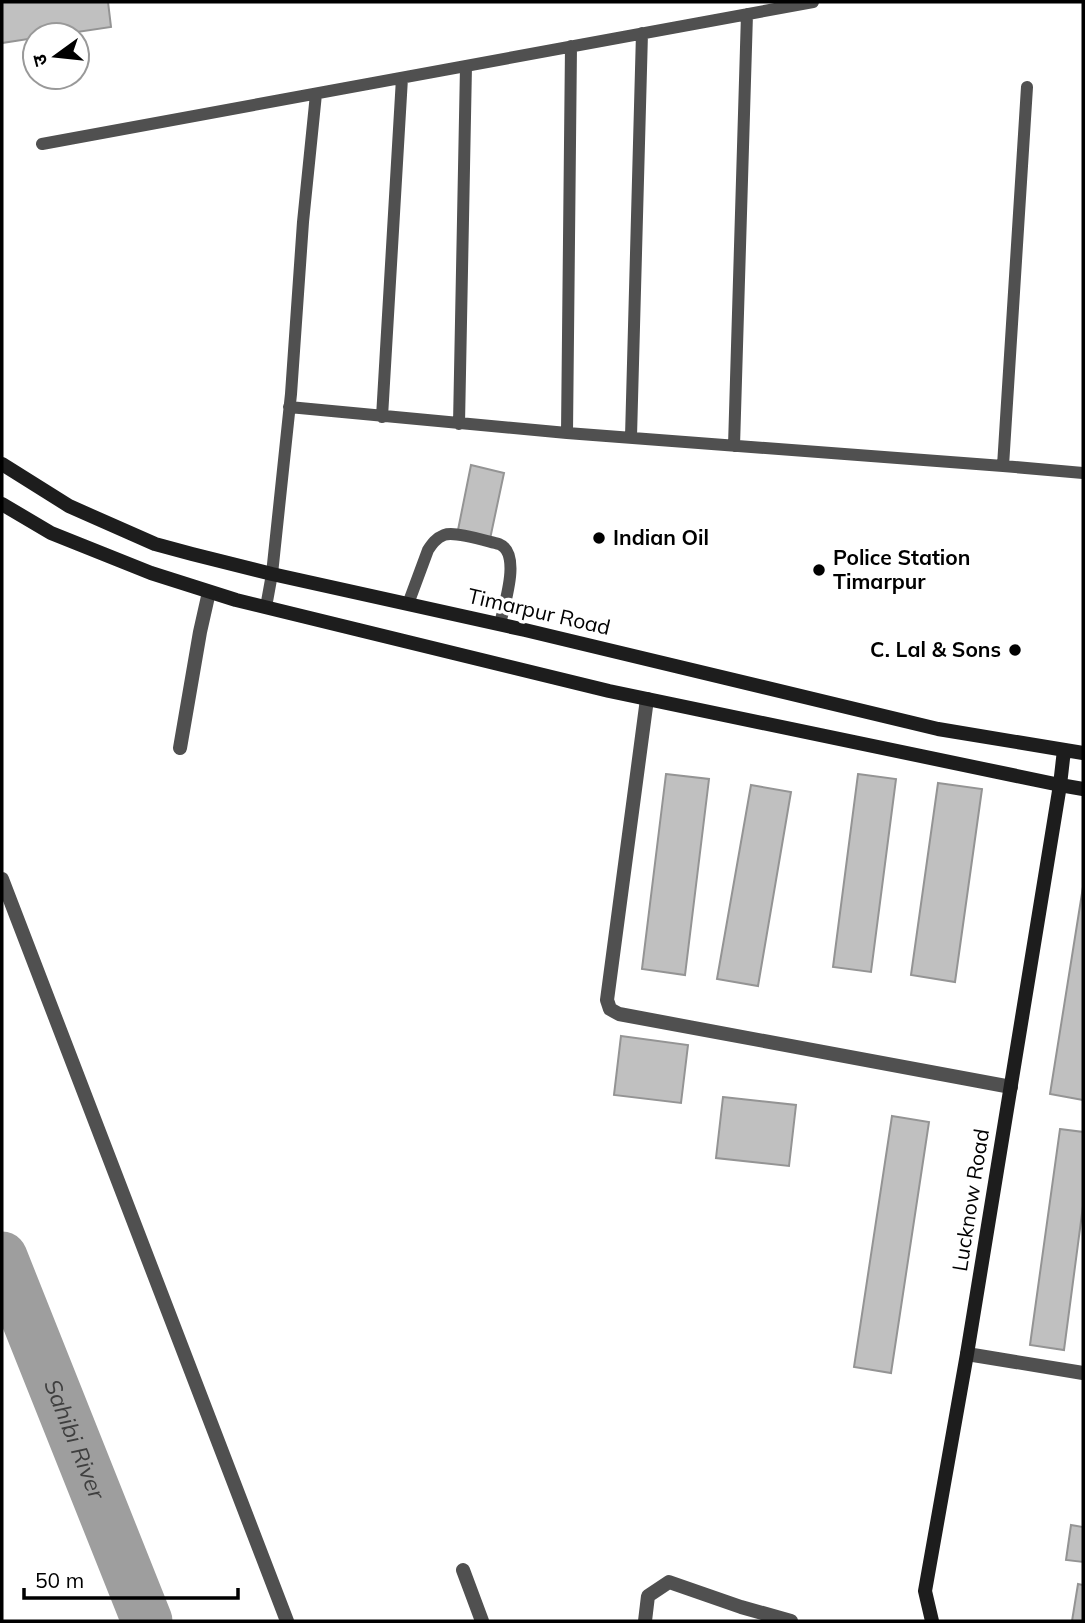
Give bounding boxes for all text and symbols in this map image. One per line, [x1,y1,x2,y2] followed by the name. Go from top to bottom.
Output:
[21,21,91,91] north arrow
[26,51,53,69] text: उ
[613,524,709,550] place label: Indian Oil
[591,530,607,546] marker: Indian Oil
[833,544,970,594] place label: Police Station Timarpur
[811,562,827,578] marker: Police Station Timarpur
[465,582,613,640] street label: Timarpur Road
[870,636,1001,662] place label: C. Lal & Sons
[1007,642,1023,658] marker: C. Lal & Sons
[946,1127,994,1273] street label: Lucknow Road
[38,1375,113,1505] water label: Sahibi River
[24,1556,238,1600] scale bar
[35,1567,84,1593] text: 50 m

